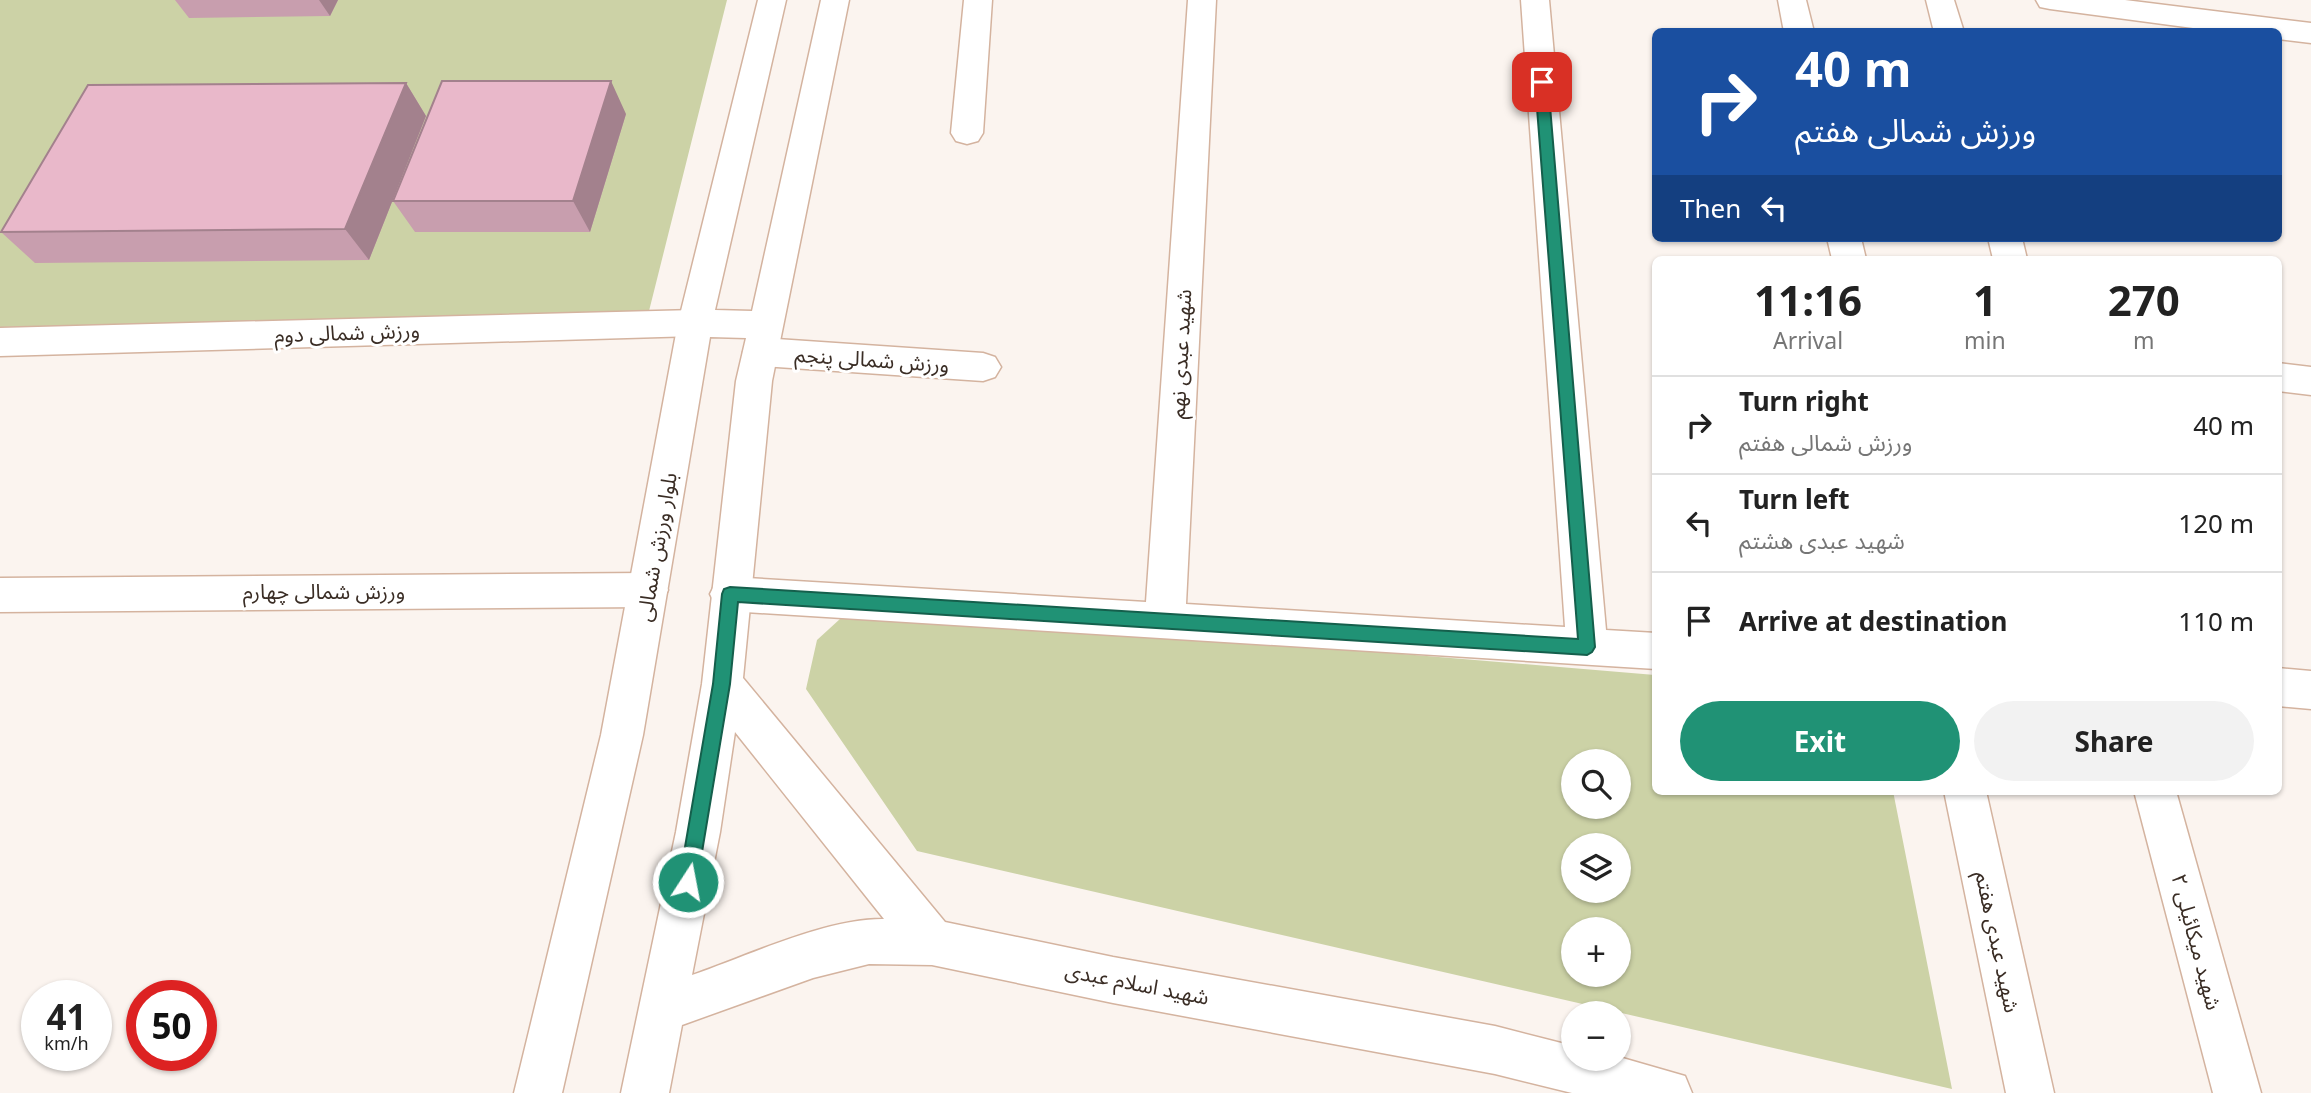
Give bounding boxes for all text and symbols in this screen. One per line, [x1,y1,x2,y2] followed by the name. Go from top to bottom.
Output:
[1795,35,1912,101] text: 40 m
[1512,52,1572,112] pin
[1680,56,1771,147] icon: right
[1523,63,1561,101] icon: arrive
[1795,108,2036,151] text: ورزش شمالی هفتم
[1755,189,1793,227] icon: left
[1680,190,1741,226] text: Then
[1754,271,1862,328] text: 11:16
[1973,271,1997,328] text: 1
[2108,271,2180,328] text: 270
[1163,288,1199,420] street label: شهید عبدی نهم
[274,315,420,352] street label: ورزش شمالی دوم
[1773,324,1843,356] text: Arrival
[1964,324,2006,356] text: min
[2133,324,2155,356] text: m
[794,340,950,380] street label: ورزش شمالی پنجم
[1739,383,1869,419] text: Turn right
[1680,406,1718,444] icon: right
[2193,407,2254,443] text: 40 m
[1739,426,1912,458] text: ورزش شمالی هفتم
[629,470,683,623] street label: بلوار ورزش شمالی
[1739,481,1850,517] text: Turn left
[1680,504,1718,542] icon: left
[2178,505,2254,541] text: 120 m
[1739,524,1905,556] text: شهید عبدی هشتم
[243,577,405,608] street label: ورزش شمالی چهارم
[1680,602,1718,640] icon: arrive
[1739,603,2008,639] text: Arrive at destination
[2178,603,2254,639] text: 110 m
[1680,701,1960,781] button: Exit
[1974,701,2254,781] button: Share
[1561,749,1631,1071] map controls
[1561,749,1631,819] button: search
[1561,833,1631,903] button: layers
[651,845,725,919] position arrow
[1967,868,2027,1016] street label: شهید عبدی هفتم
[2165,871,2229,1013] street label: شهید میکائیلی ۲
[1561,917,1631,987] button: +
[1062,955,1212,1014] street label: شهید اسلام عبدی
[126,980,217,1071] speed limit sign: 50
[46,993,87,1040] text: 41
[1561,1001,1631,1071] button: −
[44,1031,89,1055] text: km/h

